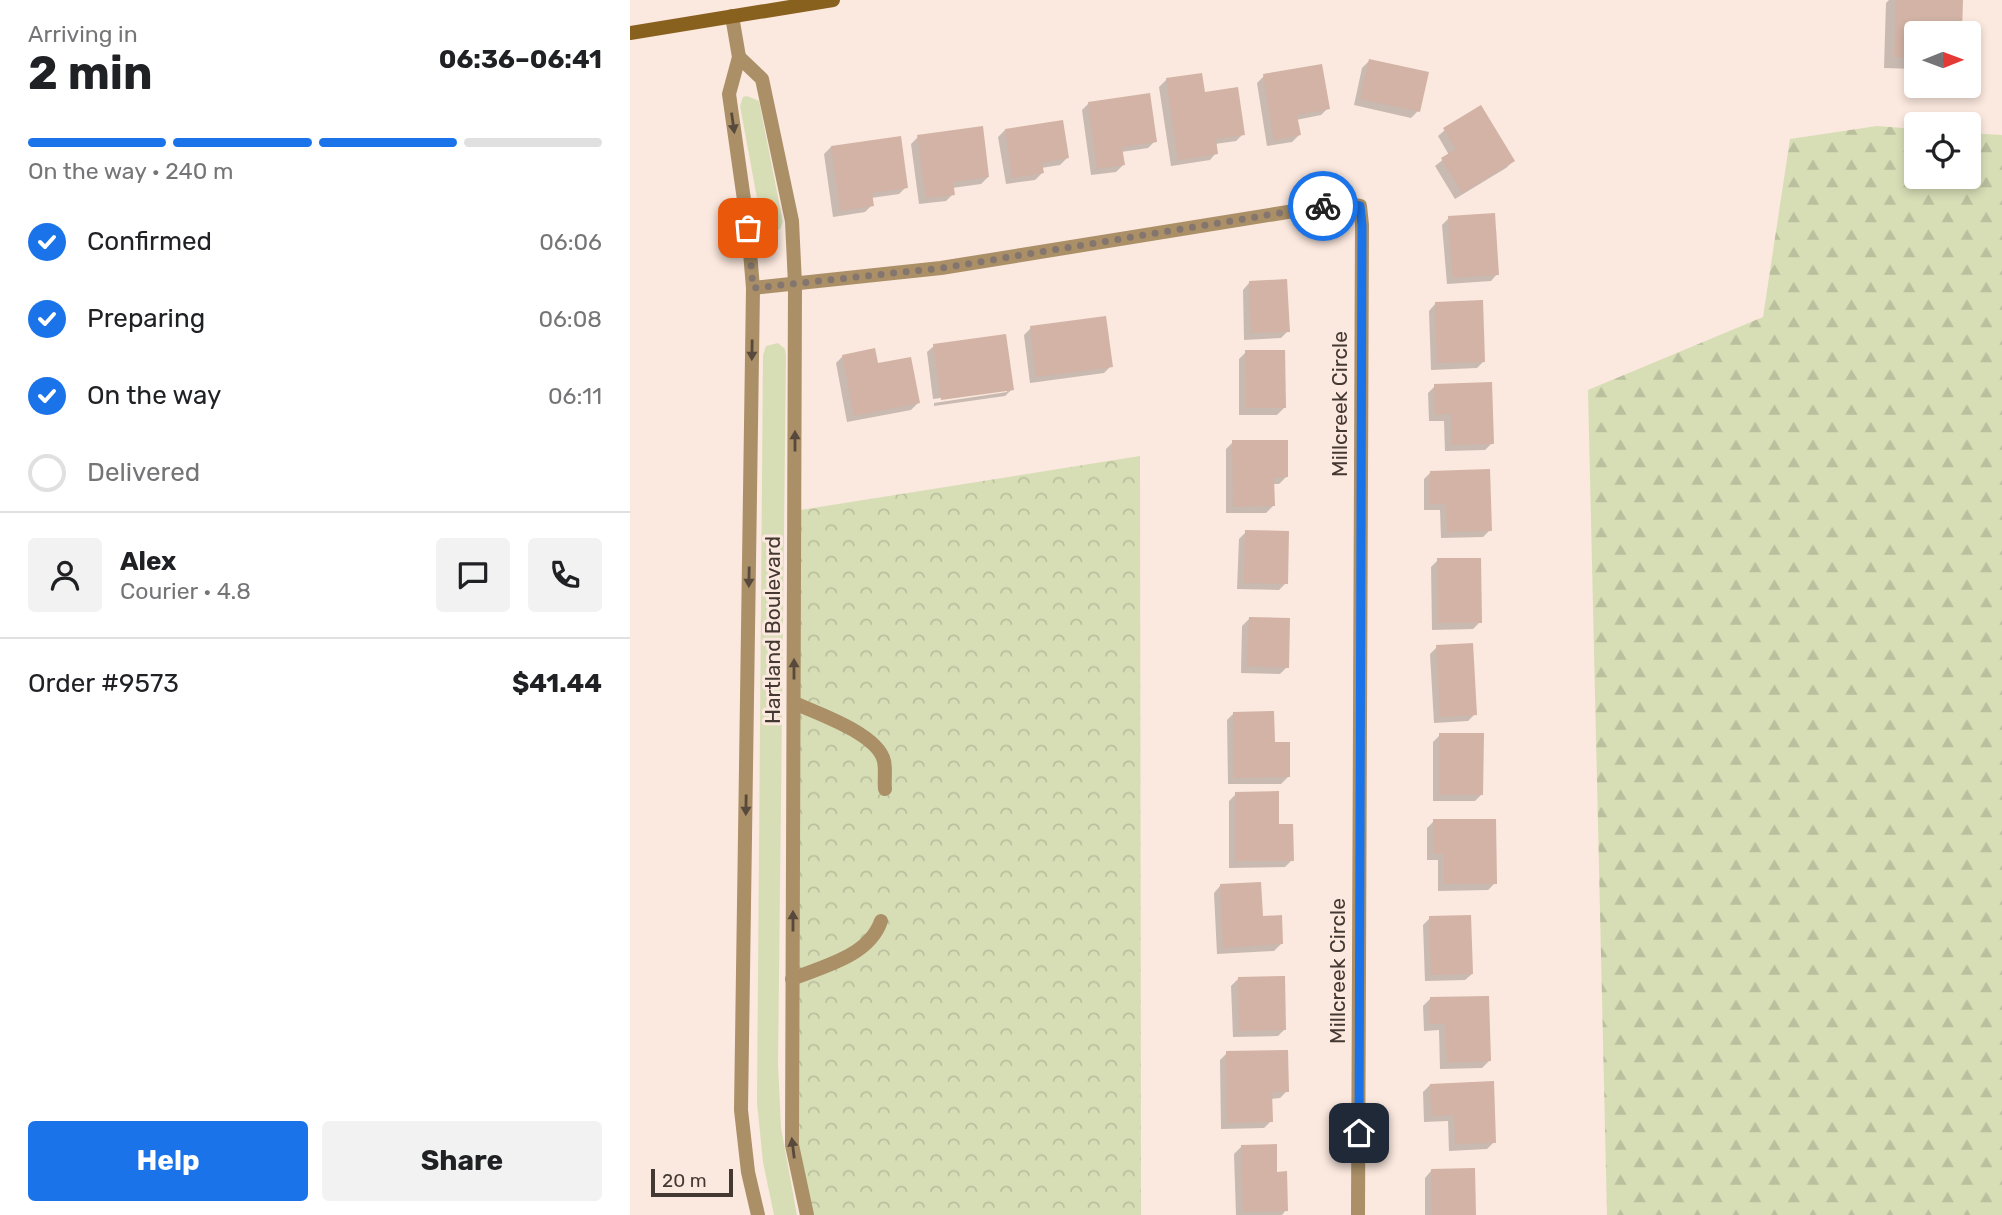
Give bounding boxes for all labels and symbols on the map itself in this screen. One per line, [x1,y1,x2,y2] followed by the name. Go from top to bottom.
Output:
[1904,21,1981,98] north arrow
[728,113,739,135] one-way arrow
[1288,171,1358,241] courier
[718,198,778,258] pin
[1327,331,1352,477] street label: Millcreek Circle
[746,339,758,361] one-way arrow
[789,430,801,452] one-way arrow
[760,536,785,724] street label: Hartland Boulevard
[743,566,755,588] one-way arrow
[788,658,800,680] one-way arrow
[740,794,752,816] one-way arrow
[1325,898,1350,1044] street label: Millcreek Circle
[787,910,799,932] one-way arrow
[1329,1103,1389,1163] pin
[788,1137,799,1159] one-way arrow
[651,1166,733,1198] scale bar

